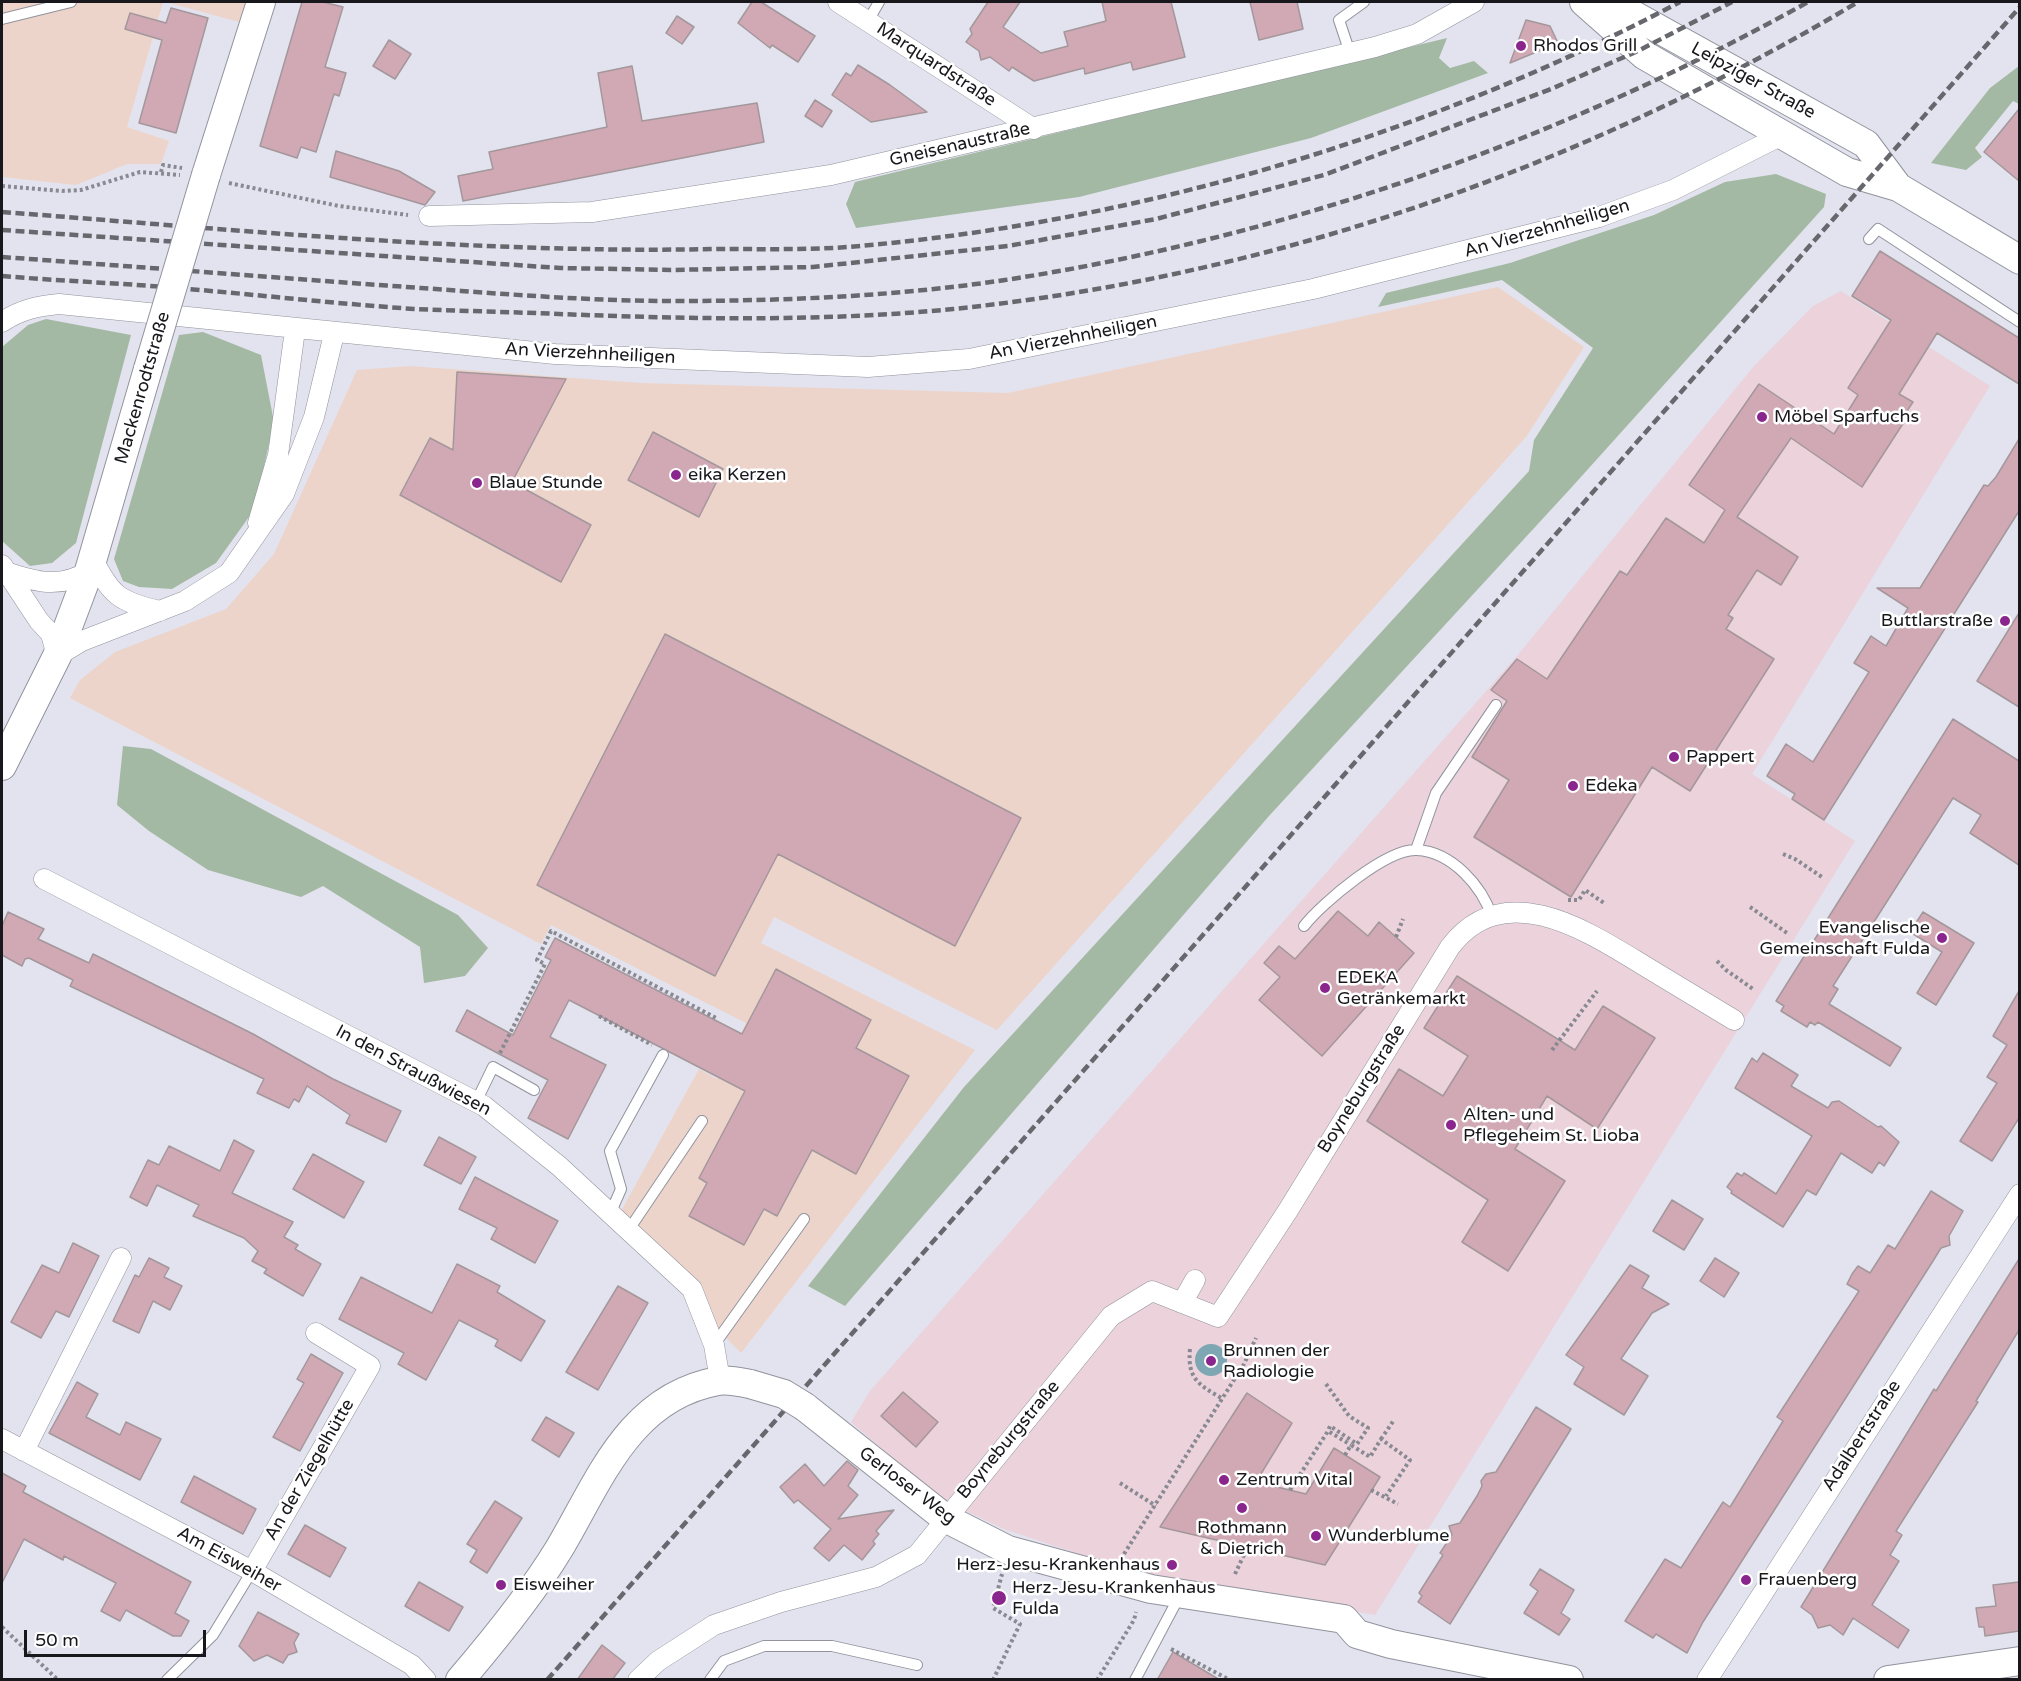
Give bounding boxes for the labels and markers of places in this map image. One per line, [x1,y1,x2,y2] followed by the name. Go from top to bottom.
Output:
[1533,35,1637,57] place label: Rhodos Grill
[1514,39,1528,53] marker: Rhodos Grill
[1774,406,1919,428] place label: Möbel Sparfuchs
[1755,410,1769,424] marker: Möbel Sparfuchs
[688,464,786,486] place label: eika Kerzen
[669,468,683,482] marker: eika Kerzen
[489,472,603,494] place label: Blaue Stunde
[470,476,484,490] marker: Blaue Stunde
[1881,610,1993,632] place label: Buttlarstraße
[1998,614,2012,628] marker: Buttlarstraße
[1686,746,1754,768] place label: Pappert
[1667,750,1681,764] marker: Pappert
[1585,775,1638,797] place label: Edeka
[1566,779,1580,793] marker: Edeka
[1759,917,1930,960] place label: Evangelische Gemeinschaft Fulda
[1935,931,1949,945] marker: Evangelische Gemeinschaft Fulda
[1337,967,1466,1010] place label: EDEKA Getränkemarkt
[1318,981,1332,995] marker: EDEKA Getränkemarkt
[1463,1104,1639,1146] place label: Alten- und Pflegeheim St. Lioba
[1444,1118,1458,1132] marker: Alten- und Pflegeheim St. Lioba
[1223,1340,1329,1382] place label: Brunnen der Radiologie
[1204,1354,1218,1368] marker: Brunnen der Radiologie
[1236,1469,1353,1491] place label: Zentrum Vital
[1217,1473,1231,1487] marker: Zentrum Vital
[1235,1501,1249,1515] marker: Rothmann & Dietrich
[1197,1517,1287,1559] place label: Rothmann & Dietrich
[1328,1525,1449,1547] place label: Wunderblume
[1309,1529,1323,1543] marker: Wunderblume
[956,1554,1160,1576] place label: Herz-Jesu-Krankenhaus
[1165,1558,1179,1572] marker: Herz-Jesu-Krankenhaus
[1758,1569,1857,1591] place label: Frauenberg
[1739,1573,1753,1587] marker: Frauenberg
[513,1574,594,1596] place label: Eisweiher
[1012,1577,1216,1620] place label: Herz-Jesu-Krankenhaus Fulda
[494,1578,508,1592] marker: Eisweiher
[990,1589,1008,1607] marker: Herz-Jesu-Krankenhaus Fulda

